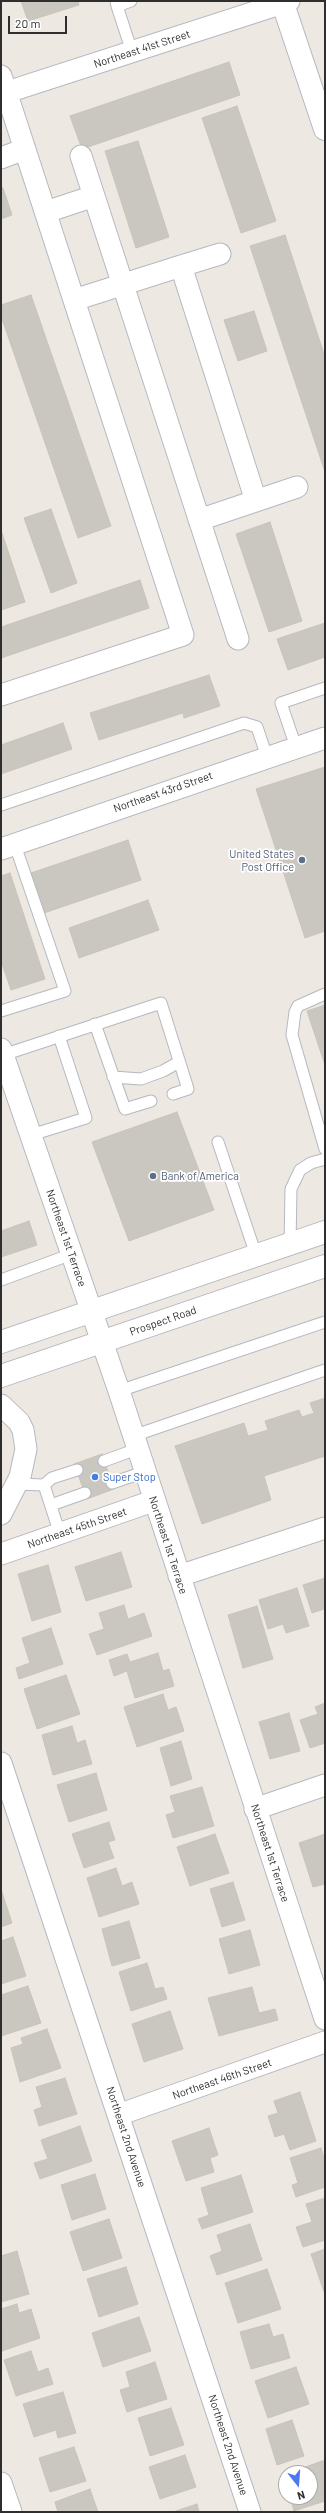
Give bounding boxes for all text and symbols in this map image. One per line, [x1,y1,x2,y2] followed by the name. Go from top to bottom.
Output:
[10,8,69,34] scale bar
[15,16,41,30] text: 20 m
[92,27,192,71] street label: Northeast 41st Street
[112,769,214,815] street label: Northeast 43rd Street
[229,847,294,873] place label: United States Post Office
[297,855,307,865] marker: United States Post Office
[161,1169,239,1183] place label: Bank of America
[148,1171,158,1181] marker: Bank of America
[43,1188,89,1288] street label: Northeast 1st Terrace
[128,1303,198,1339] street label: Prospect Road
[103,1470,156,1484] place label: Super Stop
[90,1472,100,1482] marker: Super Stop
[146,1494,190,1596] street label: Northeast 1st Terrace
[26,1505,128,1551] street label: Northeast 45th Street
[248,1802,292,1904] street label: Northeast 1st Terrace
[171,2056,273,2102] street label: Northeast 46th Street
[103,2085,149,2189] street label: Northeast 2nd Avenue
[205,2393,251,2497] street label: Northeast 2nd Avenue
[278,2465,318,2505] north arrow
[296,2489,307,2503] text: N

